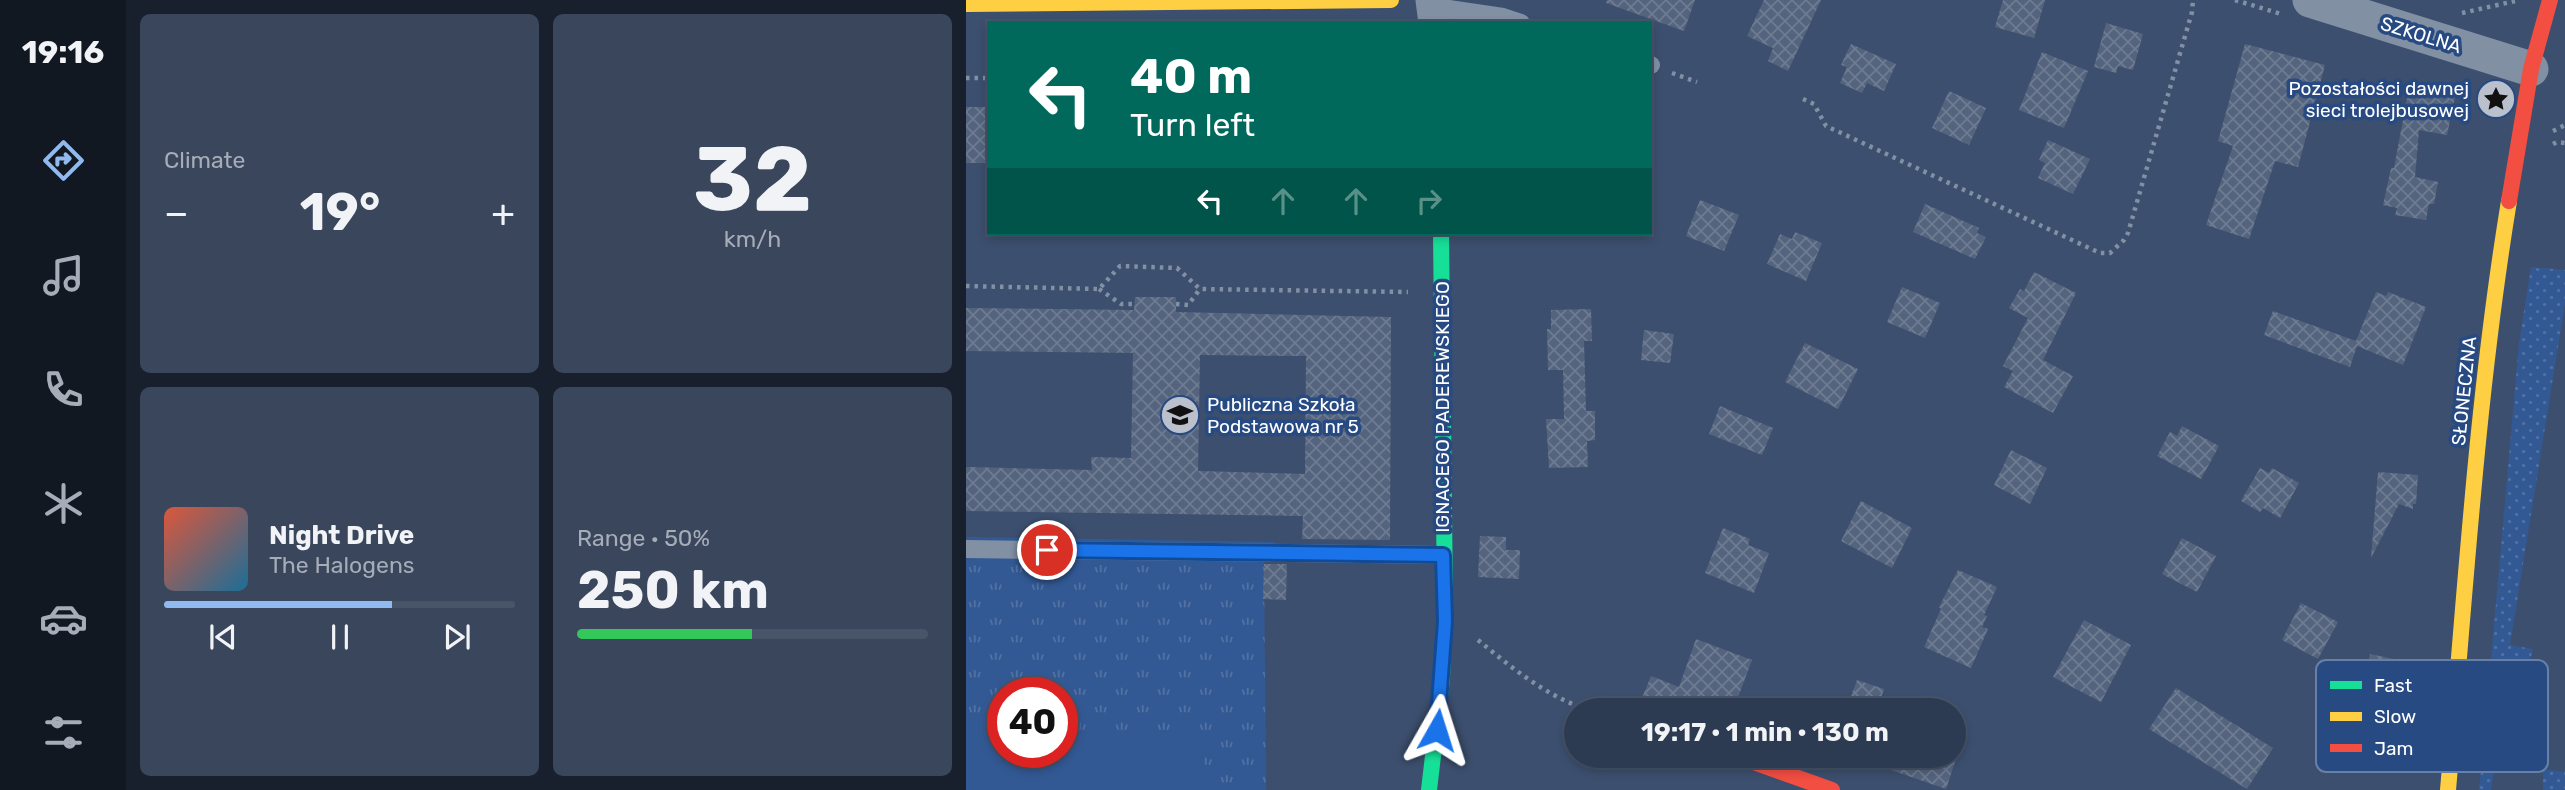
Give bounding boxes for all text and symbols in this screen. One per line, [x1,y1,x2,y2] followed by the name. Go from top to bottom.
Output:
[2378,12,2465,58] street label: SZKOLNA
[22,33,104,71] text: 19:16
[1130,47,1252,105] text: 40 m
[1015,49,1106,140] icon: left
[2289,77,2469,122] place label: Pozostałości dawnej sieci trolejbusowej
[2475,78,2517,120] place icon: Pozostałości dawnej sieci trolejbusowej
[1130,106,1255,144] text: Turn left
[693,125,812,233] text: 32
[39,136,88,185] icon: directions
[164,146,245,174] text: Climate
[300,181,380,243] text: 19°
[1191,182,1229,220] icon: left
[1264,182,1302,220] icon: ahead
[1337,182,1375,220] icon: ahead
[1410,182,1448,220] icon: right
[164,190,189,236] text: −
[491,190,515,236] text: +
[724,225,781,253] text: km/h
[39,251,88,300] icon: music
[1431,281,1454,533] street label: IGNACEGO PADEREWSKIEGO
[2447,335,2481,447] street label: SŁONECZNA
[39,365,88,414] icon: phone
[1207,393,1359,438] place label: Publiczna Szkoła Podstawowa nr 5
[1159,394,1201,436] school or university icon: Publiczna Szkoła Podstawowa nr 5
[39,479,88,528] icon: climate
[269,520,414,551] text: Night Drive
[1017,520,1077,580] pin
[577,524,710,552] text: Range · 50%
[1028,531,1066,569] icon: arrive
[269,551,415,579] text: The Halogens
[577,559,769,621] text: 250 km
[39,594,88,643] icon: car
[204,618,242,656] icon: previous
[321,618,359,656] icon: pause
[438,618,476,656] icon: next
[2316,660,2548,772] legend
[2374,674,2413,697] text: Fast
[987,677,1078,768] speed limit sign: 40
[1400,693,1474,767] position arrow
[2374,705,2416,728] text: Slow
[39,708,88,757] icon: filters
[1641,717,1889,748] text: 19:17 · 1 min · 130 m
[2374,737,2413,760] text: Jam

